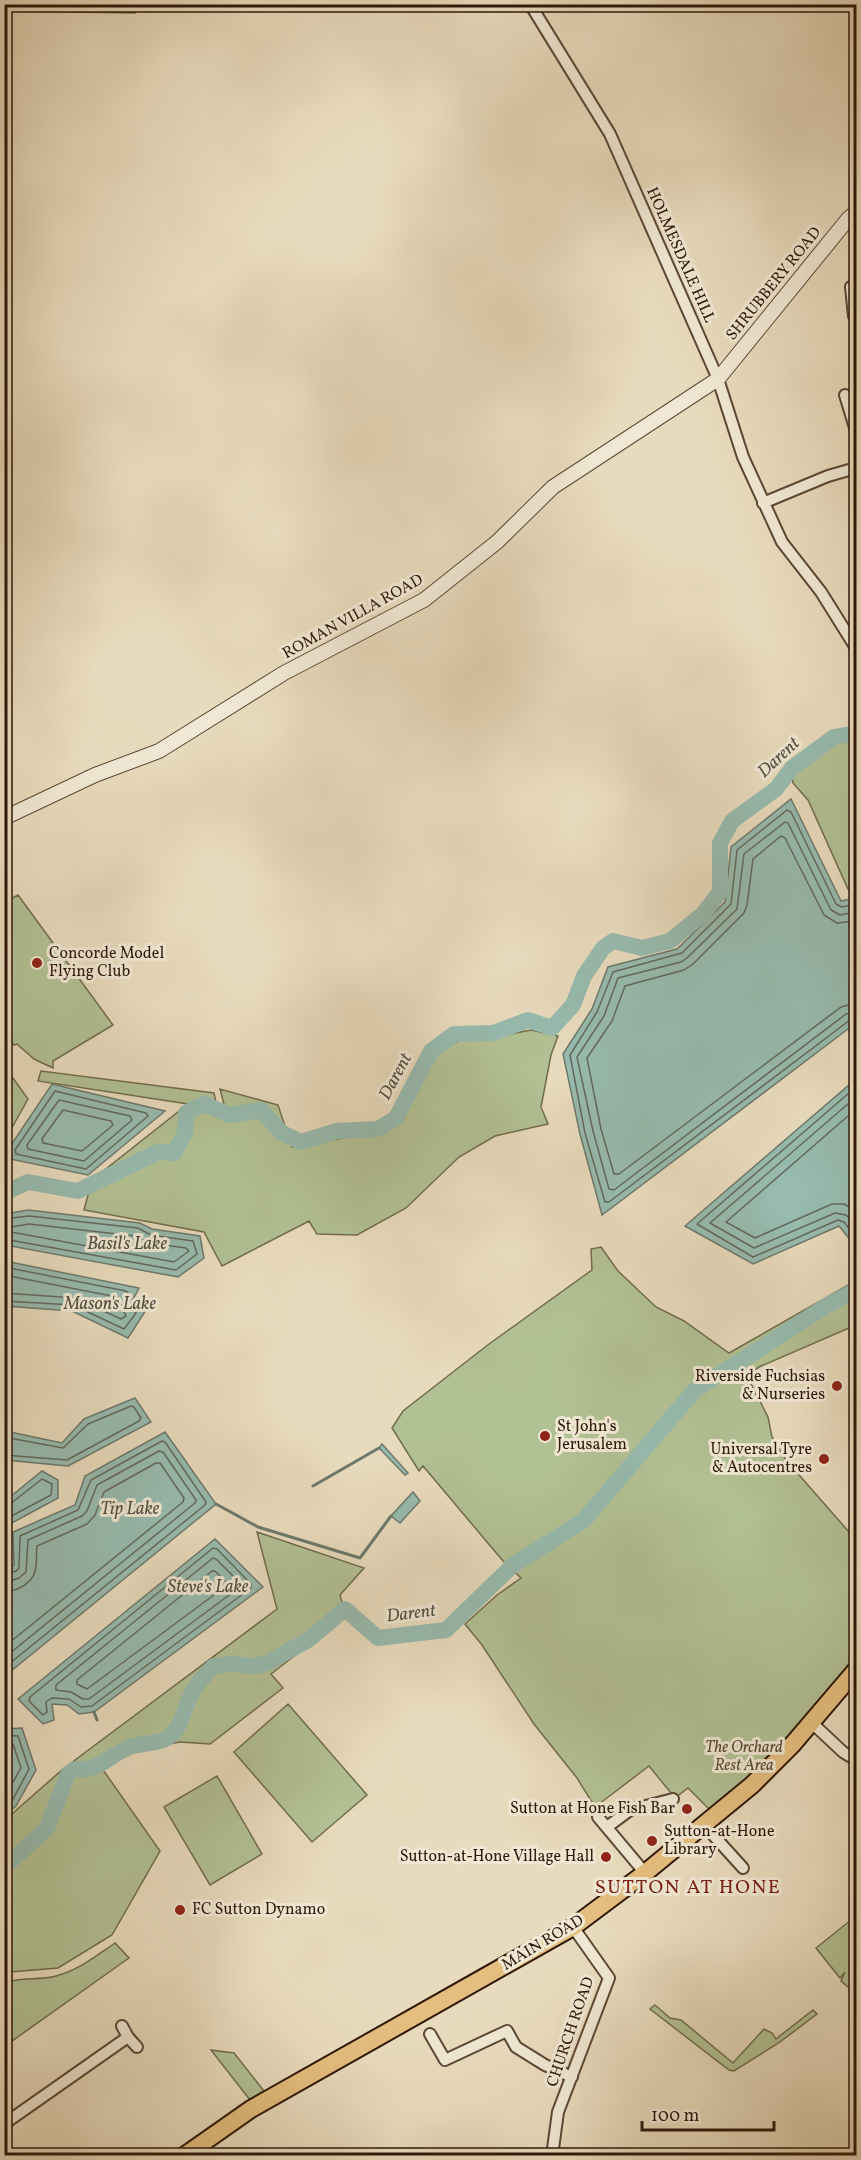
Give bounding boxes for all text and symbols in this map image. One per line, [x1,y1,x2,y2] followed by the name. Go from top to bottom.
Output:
[640,184,720,326] street label: HOLMESDALE HILL
[721,222,827,345] street label: SHRUBBERY ROAD
[279,569,428,665] street label: ROMAN VILLA ROAD
[752,731,807,784] water label: Darent
[49,943,164,983] place label: Concorde Model Flying Club
[30,956,44,970] marker: Concorde Model Flying Club
[373,1048,419,1105] water label: Darent
[87,1232,167,1257] water label: Basil's Lake
[63,1292,156,1317] water label: Mason's Lake
[695,1366,825,1406] place label: Riverside Fuchsias & Nurseries
[830,1379,844,1393] marker: Riverside Fuchsias & Nurseries
[557,1416,627,1456] place label: St John's Jerusalem
[538,1429,552,1443] marker: St John's Jerusalem
[710,1439,812,1479] place label: Universal Tyre & Autocentres
[817,1452,831,1466] marker: Universal Tyre & Autocentres
[101,1497,160,1522] water label: Tip Lake
[168,1575,249,1600] water label: Steve's Lake
[385,1598,438,1629] water label: Darent
[705,1737,783,1777] park label: The Orchard Rest Area
[510,1798,675,1820] place label: Sutton at Hone Fish Bar
[680,1802,694,1816] marker: Sutton at Hone Fish Bar
[664,1821,774,1861] place label: Sutton-at-Hone Library
[645,1834,659,1848] marker: Sutton-at-Hone Library
[400,1846,594,1868] place label: Sutton-at-Hone Village Hall
[599,1850,613,1864] marker: Sutton-at-Hone Village Hall
[595,1874,781,1902] district label: SUTTON AT HONE
[192,1899,325,1921] place label: FC Sutton Dynamo
[173,1903,187,1917] marker: FC Sutton Dynamo
[498,1910,588,1976] street label: MAIN ROAD
[542,1974,600,2090] street label: CHURCH ROAD
[642,2094,774,2132] scale bar
[651,2104,700,2129] text: 100 m

